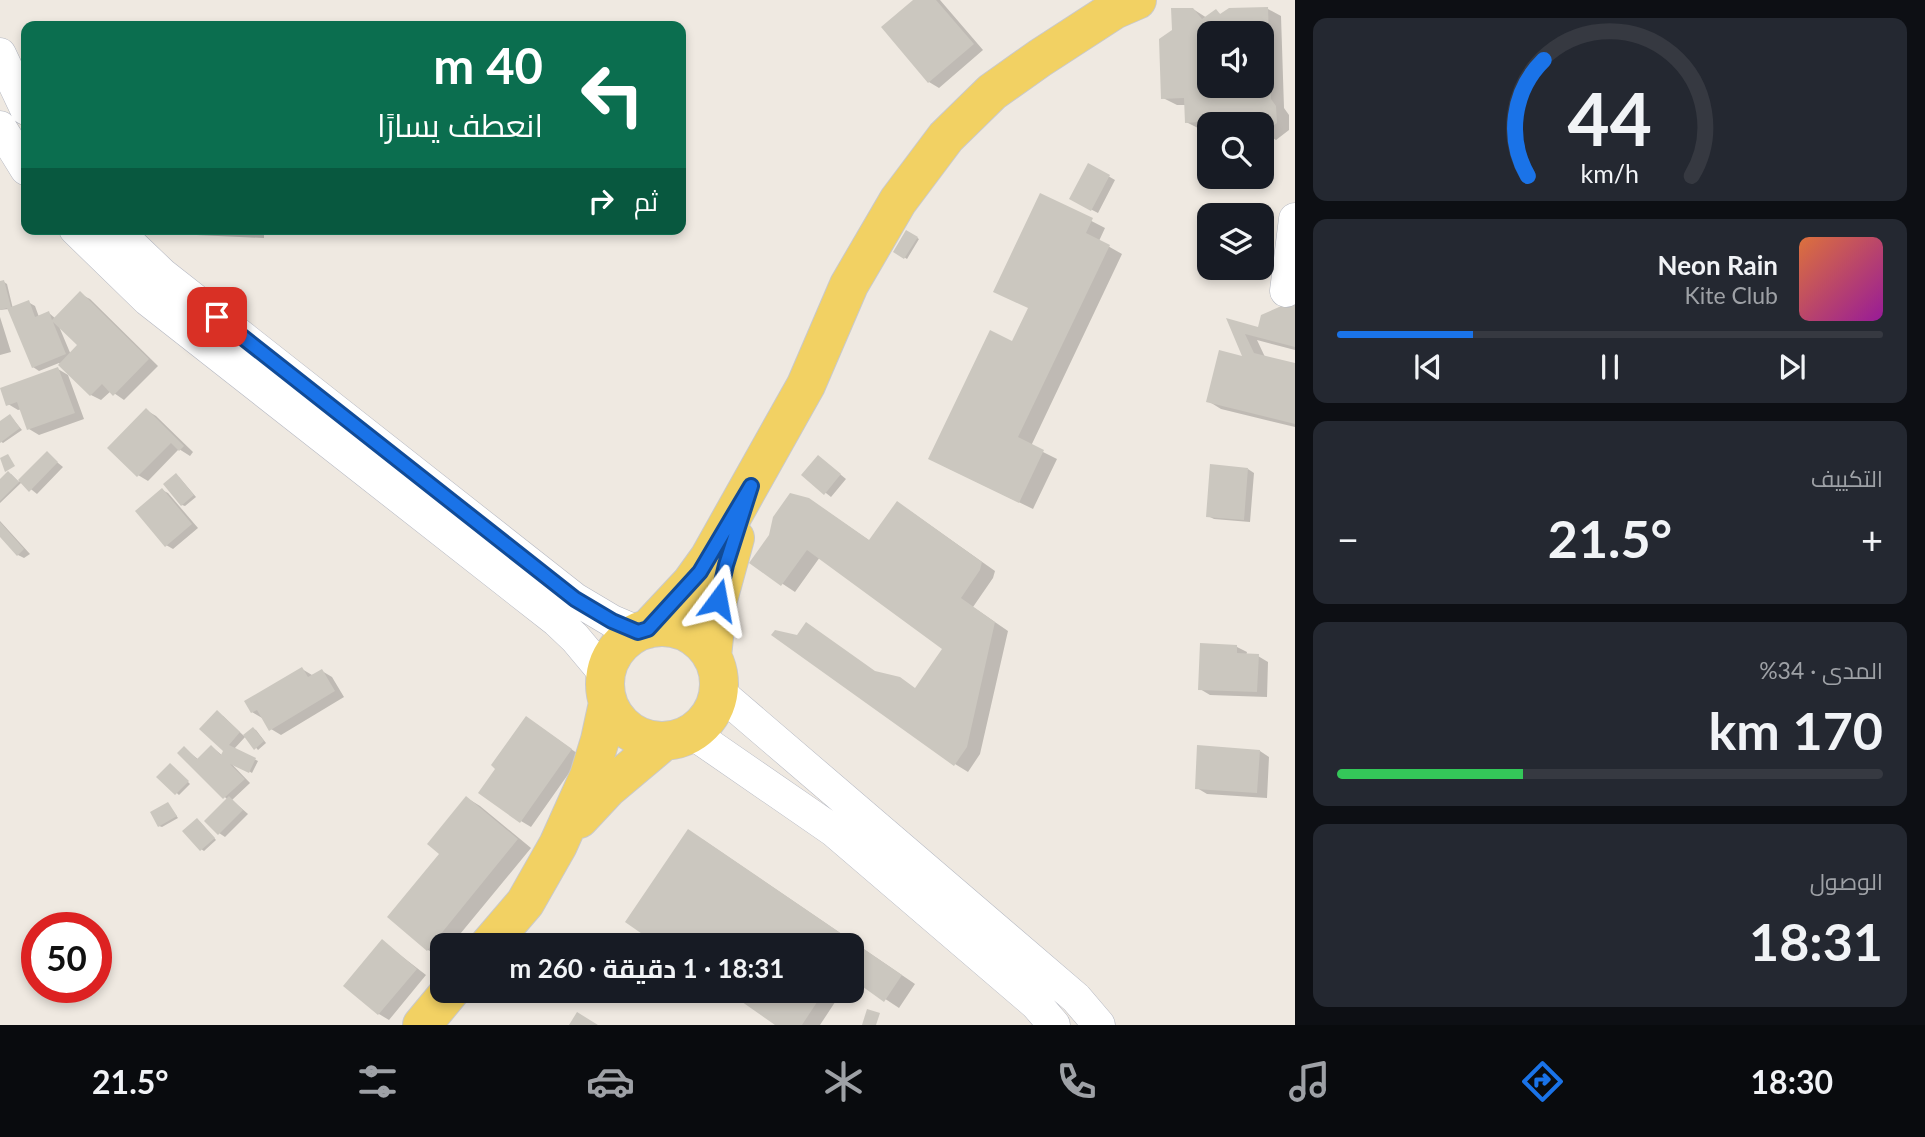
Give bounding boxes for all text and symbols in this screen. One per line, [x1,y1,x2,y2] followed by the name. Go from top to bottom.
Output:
[1197,21,1274,280] map controls
[1197,21,1274,98] button: sound
[433,36,543,94] text: 40 m
[567,49,658,140] icon: left
[1568,74,1652,162] text: 44
[377,105,543,144] text: انعطف يسارًا
[1197,112,1274,189] button: search
[1581,158,1639,188] text: km/h
[582,182,620,220] icon: right
[634,185,658,217] text: ثم
[1197,203,1274,280] button: layers
[1658,249,1778,281] text: Neon Rain
[1685,281,1778,309] text: Kite Club
[187,287,247,347] pin
[198,298,236,336] icon: arrive
[1409,348,1447,386] icon: previous
[1591,348,1629,386] icon: pause
[1773,348,1811,386] icon: next
[1811,464,1883,492] text: التكييف
[1548,507,1672,569] text: 21.5°
[1337,516,1359,562] text: −
[1861,516,1883,562] text: +
[681,563,755,637] position arrow
[1759,656,1883,684] text: المدى · 34%
[1709,699,1883,761] text: 170 km
[1810,867,1883,895] text: الوصول
[1749,910,1883,972] text: 18:31
[21,912,112,1003] speed limit sign: 50
[510,952,784,984] text: 18:31 · 1 دقيقة · 260 m
[353,1057,402,1106] icon: filters
[586,1057,635,1106] icon: car
[819,1057,868,1106] icon: climate
[1052,1057,1101,1106] icon: phone
[1285,1057,1334,1106] icon: music
[1518,1057,1567,1106] icon: directions
[92,1062,169,1101] text: 21.5°
[1751,1062,1833,1101] text: 18:30

